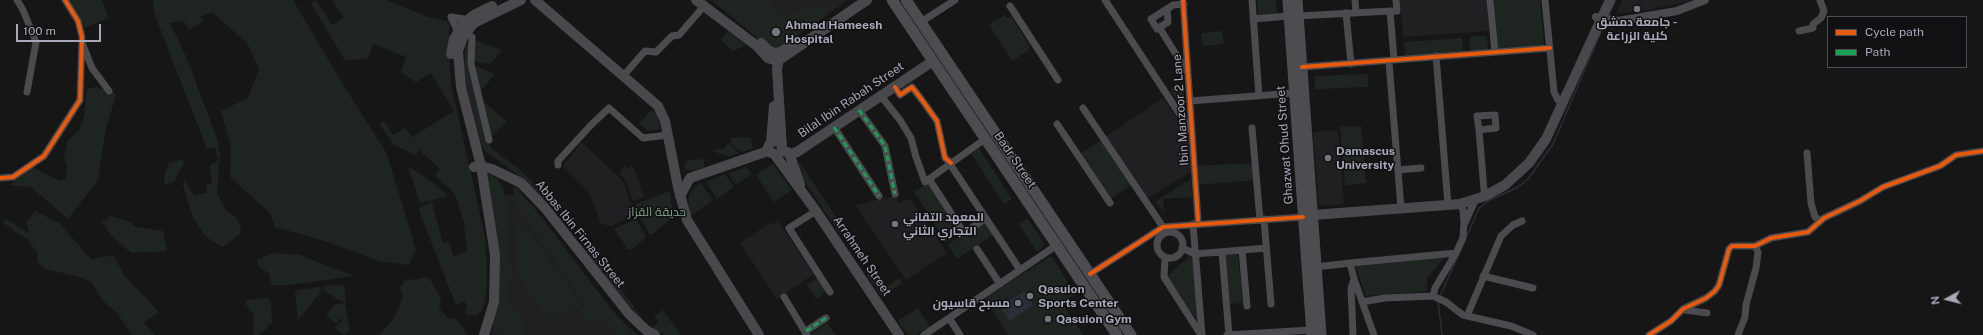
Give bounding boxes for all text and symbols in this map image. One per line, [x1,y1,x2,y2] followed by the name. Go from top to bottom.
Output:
[1632,4,1642,14] marker: جامعة دمشق - كلية الزراعة
[1596,15,1678,43] place label: جامعة دمشق - كلية الزراعة
[18,16,103,42] scale bar
[1827,16,1967,68] legend
[785,18,882,46] place label: Ahmad Hameesh Hospital
[23,24,56,38] text: 100 m
[1865,25,1924,39] text: Cycle path
[770,26,782,38] marker: Ahmad Hameesh Hospital
[1865,45,1891,59] text: Path
[1170,54,1192,166] street label: Ibin Manzoor 2 Lane
[795,59,907,141] street label: Bilal Ibin Rabah Street
[1274,85,1296,205] street label: Ghazwat Ohud Street
[991,129,1039,191] street label: Badr Street
[1336,144,1395,172] place label: Damascus University
[1323,153,1333,163] marker: Damascus University
[532,177,628,291] street label: Abbas Ibin Firnas Street
[628,205,686,219] park label: حديقة القزاز
[903,210,984,238] place label: المعهد التقاني التجاري الثاني
[830,213,894,299] street label: Arrahmeh Street
[890,219,900,229] marker: المعهد التقاني التجاري الثاني
[1927,279,1967,319] north arrow
[1038,282,1118,310] place label: Qasuion Sports Center
[1025,291,1035,301] marker: Qasuion Sports Center
[1929,295,1942,305] text: N
[933,296,1010,310] place label: مسبح قاسيون
[1013,298,1023,308] marker: مسبح قاسيون
[1056,312,1132,326] place label: Qasuion Gym
[1043,314,1053,324] marker: Qasuion Gym

